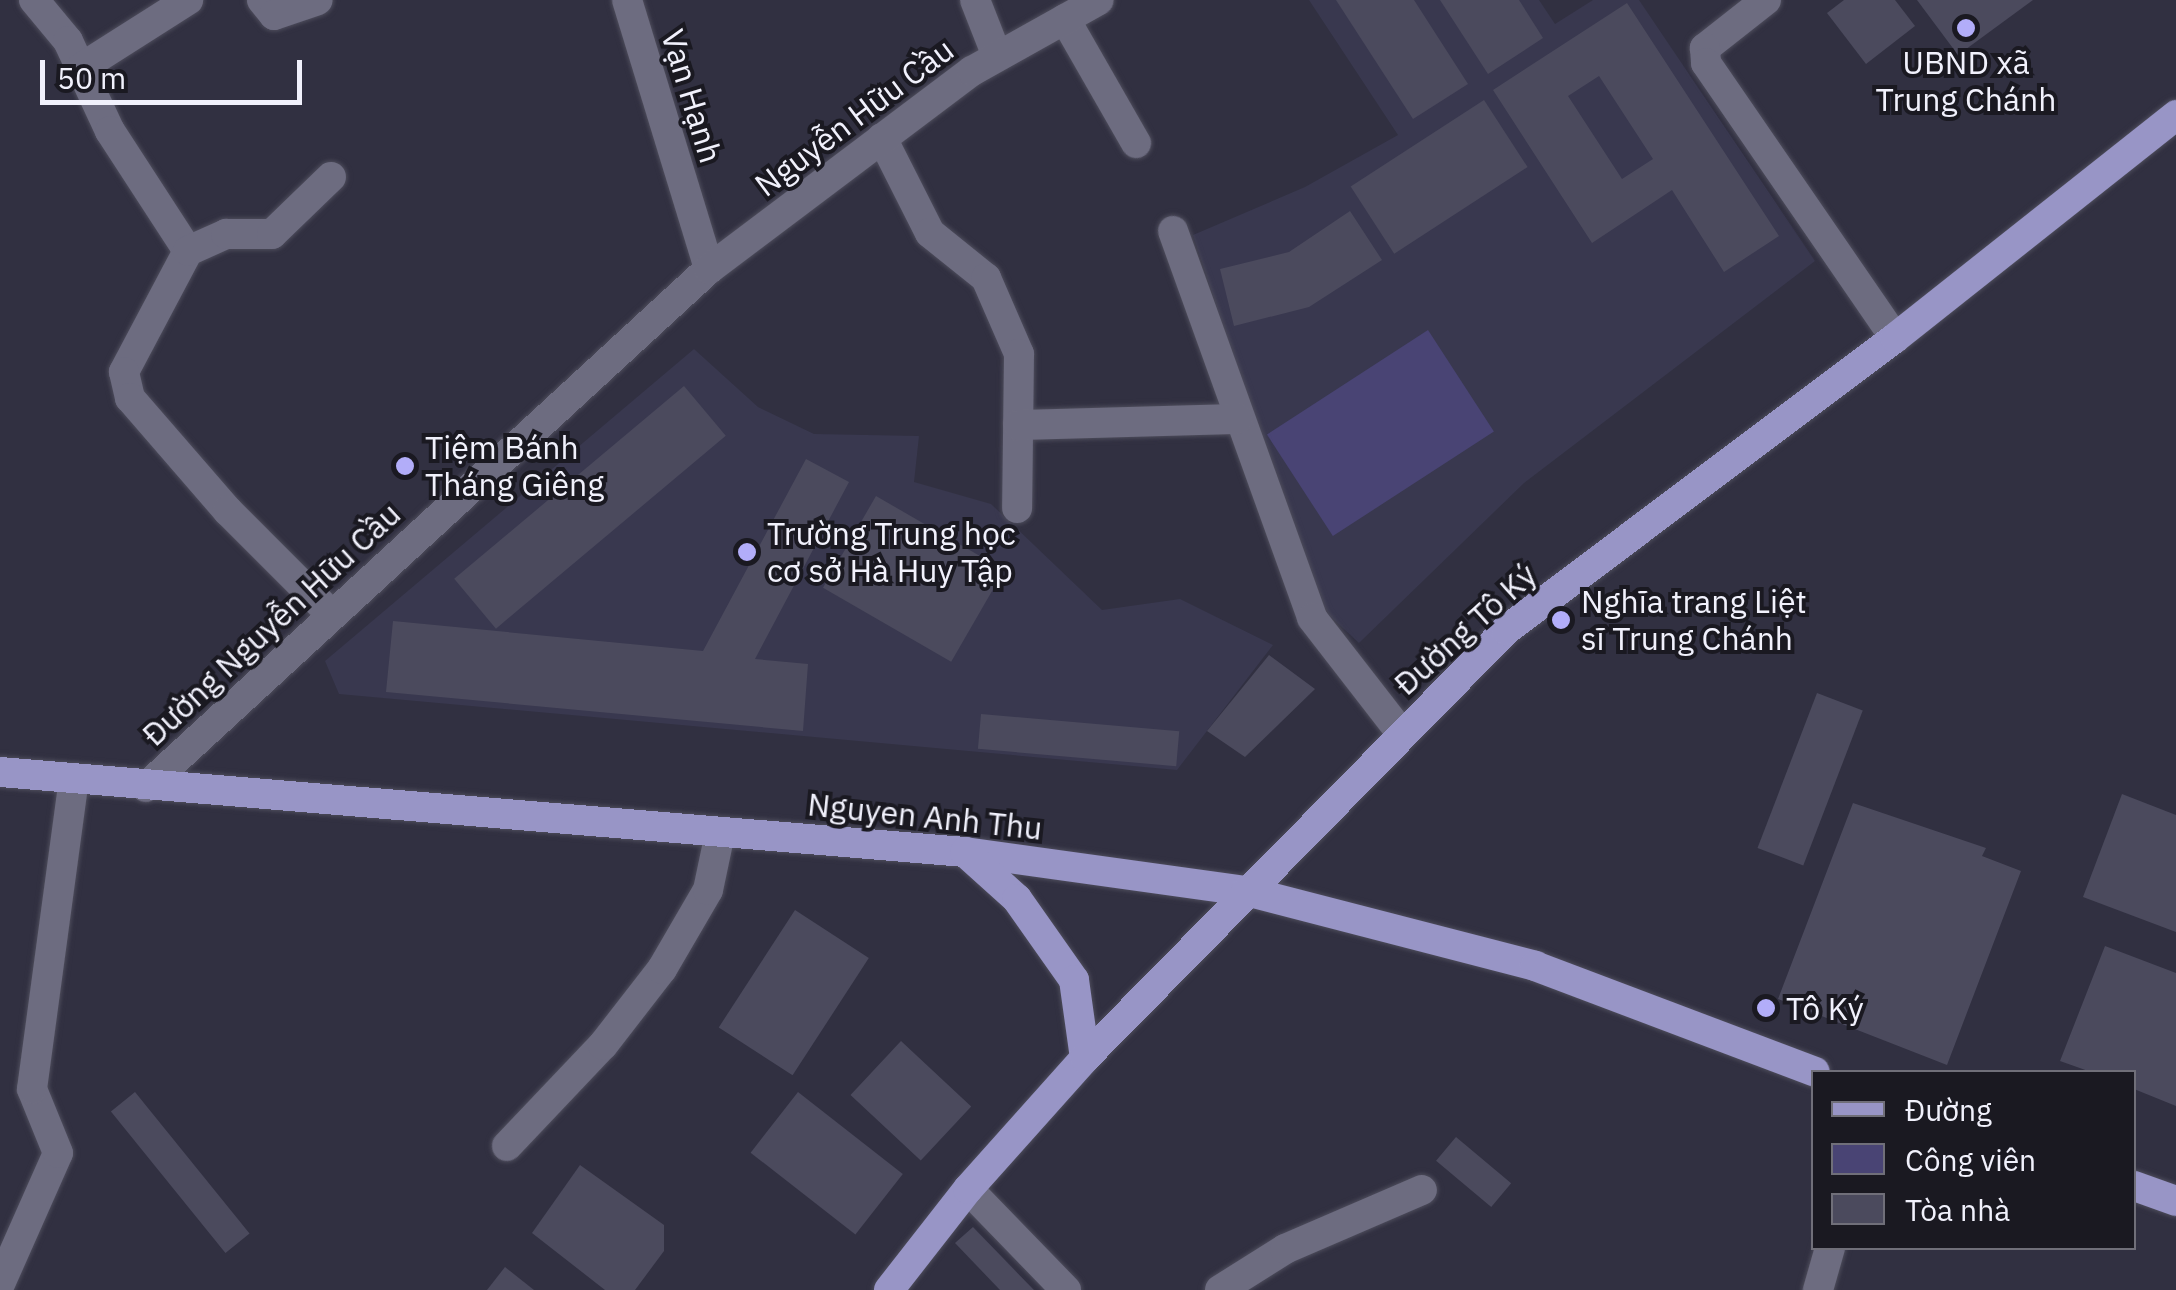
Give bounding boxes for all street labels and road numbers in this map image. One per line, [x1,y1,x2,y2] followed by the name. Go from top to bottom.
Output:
[654,25,730,167] street label: Vạn Hạnh
[747,30,961,204] street label: Nguyễn Hữu Cầu
[134,494,408,754] street label: Đường Nguyễn Hữu Cầu
[1386,555,1544,703] street label: Đường Tô Ký
[806,785,1044,847] street label: Nguyen Anh Thu

